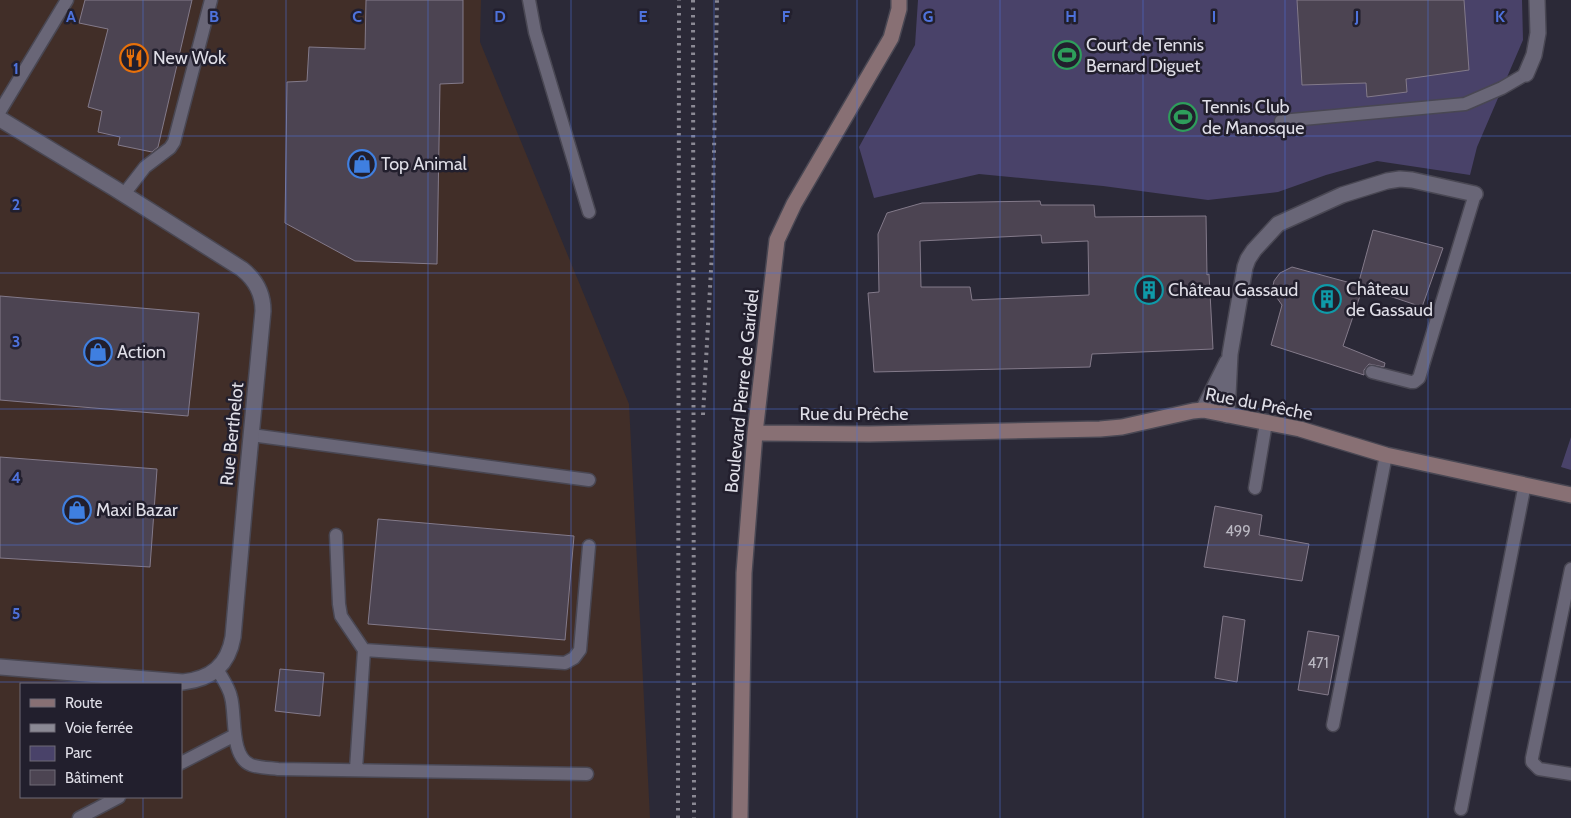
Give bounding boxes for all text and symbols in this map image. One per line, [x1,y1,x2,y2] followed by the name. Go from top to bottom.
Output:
[66,7,76,26] text: A
[209,7,219,26] text: B
[352,7,362,26] text: C
[494,7,506,26] text: D
[638,7,648,26] text: E
[782,7,791,26] text: F
[923,7,933,26] text: G
[1065,7,1077,26] text: H
[1212,7,1216,26] text: I
[1354,7,1359,26] text: J
[1495,7,1505,26] text: K
[1086,34,1204,77] place label: Court de Tennis Bernard Diguet
[1052,40,1082,70] sports icon: Court de Tennis Bernard Diguet
[119,43,149,73] restaurant icon: New Wok
[153,47,227,69] place label: New Wok
[13,59,19,78] text: 1
[1202,96,1305,139] place label: Tennis Club de Manosque
[1168,102,1198,132] sports icon: Tennis Club de Manosque
[347,149,377,179] shop icon: Top Animal
[381,153,468,175] place label: Top Animal
[12,195,20,214] text: 2
[1134,275,1164,305] building icon: Château Gassaud
[1346,278,1433,321] place label: Château de Gassaud
[1168,279,1298,301] place label: Château Gassaud
[1312,284,1342,314] building icon: Château de Gassaud
[720,287,764,494] street label: Boulevard Pierre de Garidel
[12,332,20,351] text: 3
[83,337,113,367] shop icon: Action
[117,341,166,363] place label: Action
[216,381,248,487] street label: Rue Berthelot
[1204,383,1314,425] street label: Rue du Prêche
[800,403,908,425] street label: Rue du Prêche
[11,468,21,487] text: 4
[62,495,92,525] shop icon: Maxi Bazar
[96,499,178,521] place label: Maxi Bazar
[1225,522,1251,540] house number: 499
[12,604,20,623] text: 5
[1307,654,1329,672] house number: 471
[20,683,182,798] legend
[65,694,103,712] text: Route
[65,719,133,737] text: Voie ferrée
[65,744,92,762] text: Parc
[65,769,123,787] text: Bâtiment

